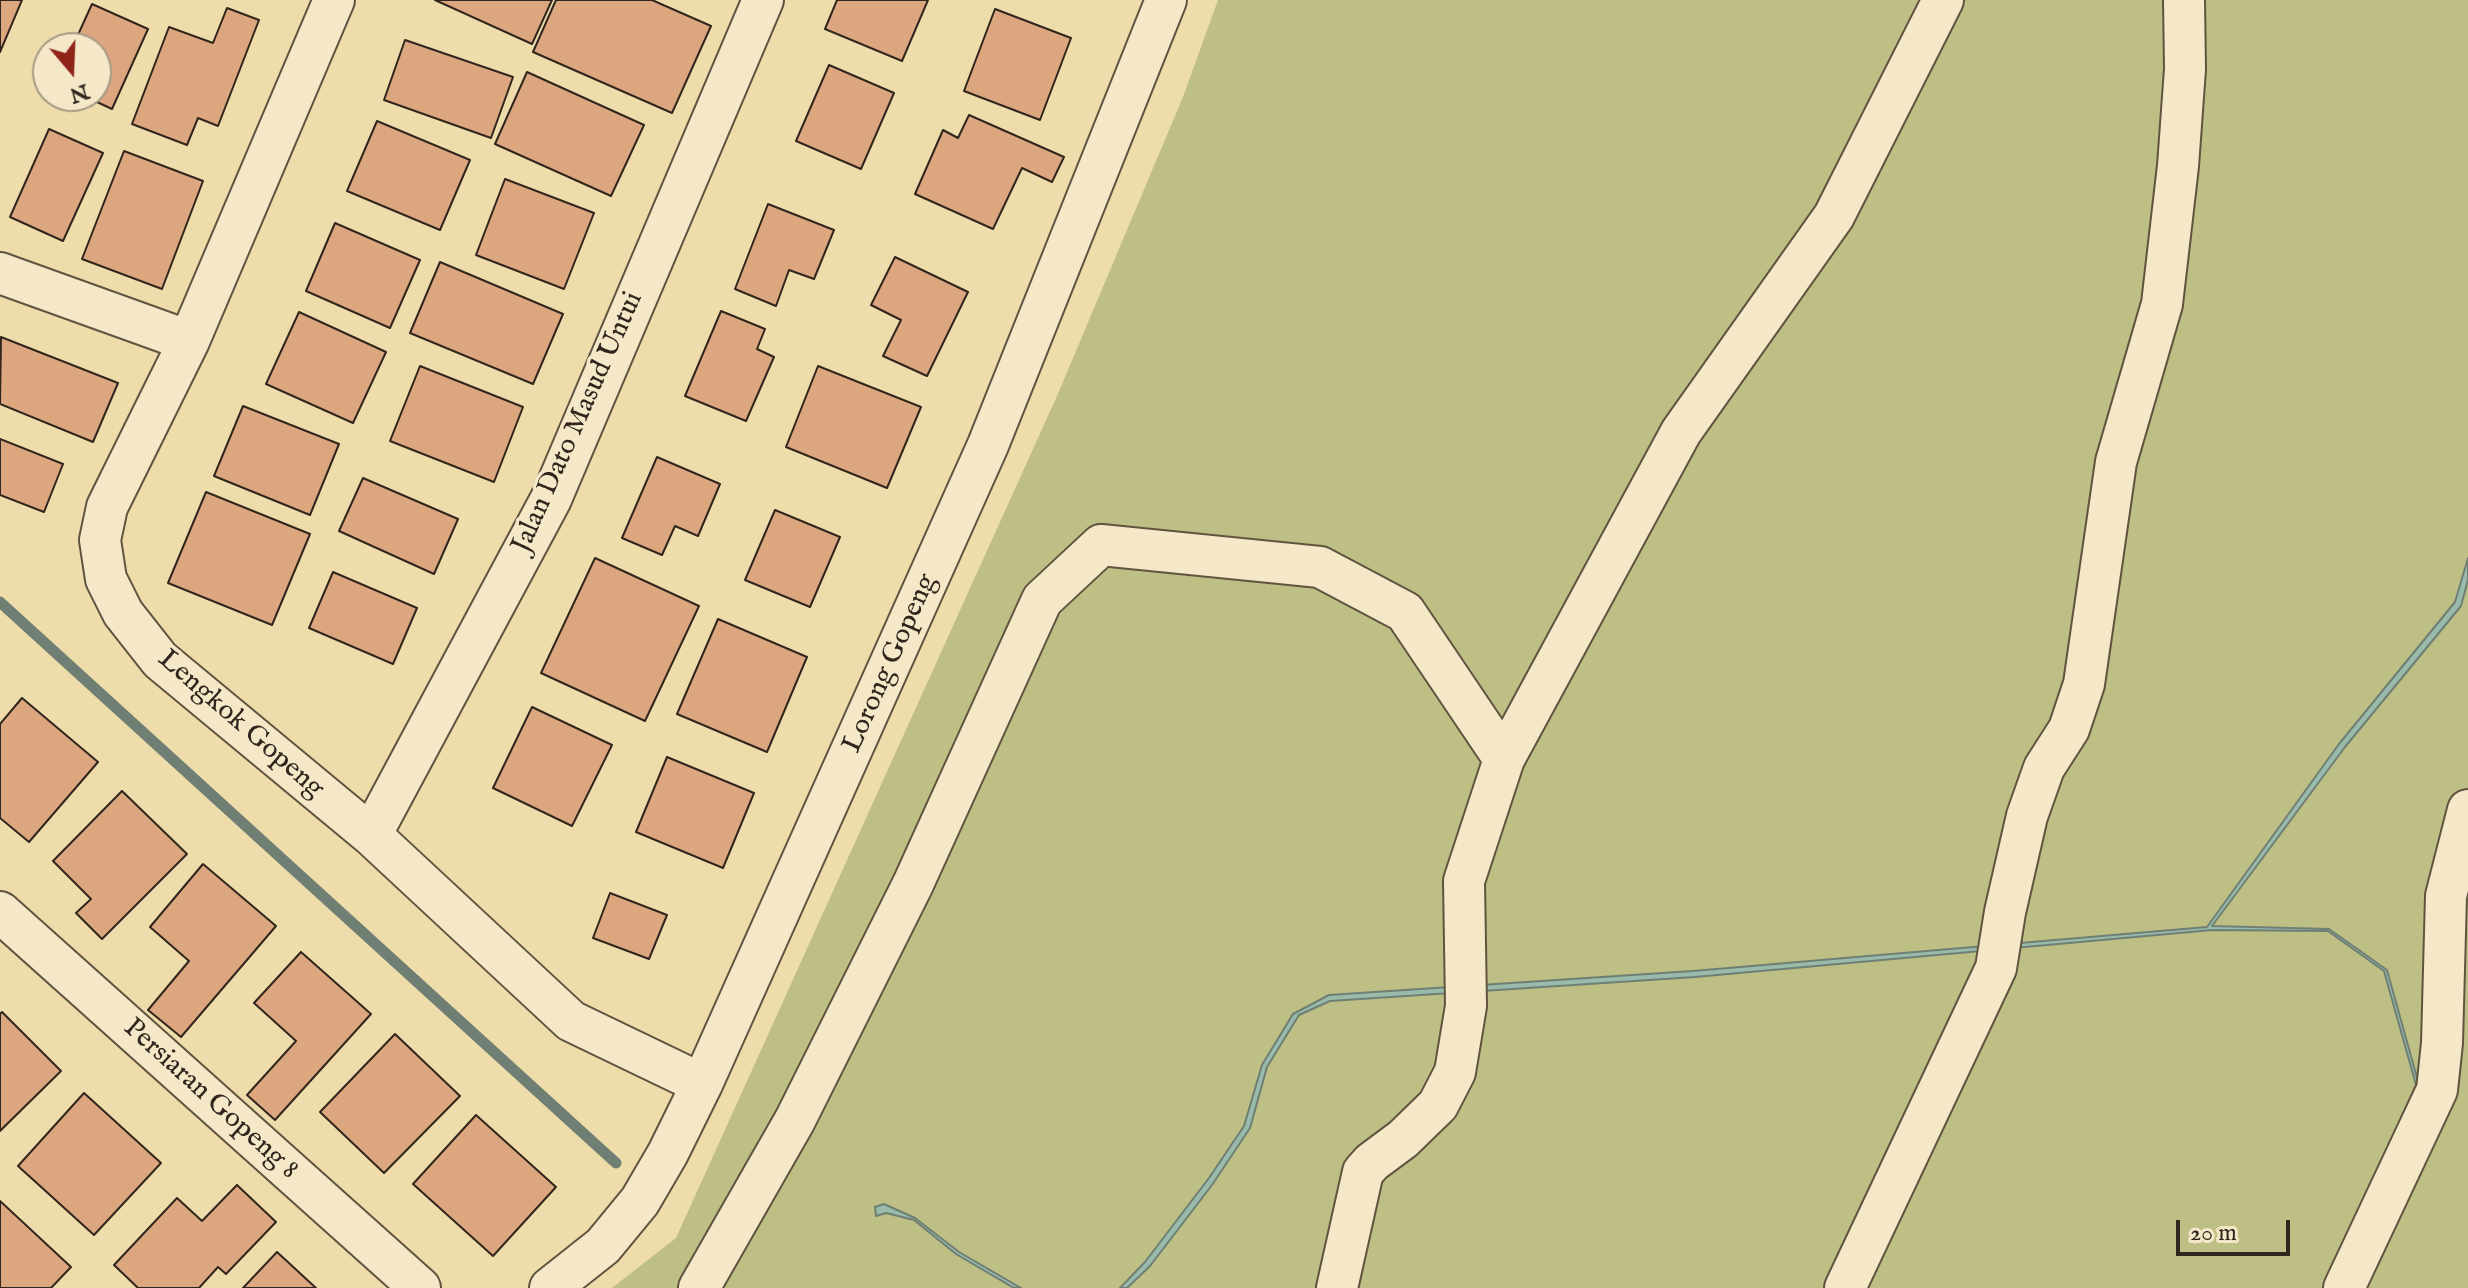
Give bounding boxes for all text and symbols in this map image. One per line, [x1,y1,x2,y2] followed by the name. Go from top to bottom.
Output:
[32,32,112,112] north arrow
[66,76,93,109] text: N
[506,287,652,559] street label: Jalan Dato Masud Untui
[837,569,945,759] street label: Lorong Gopeng
[150,644,330,806] street label: Lengkok Gopeng
[115,1012,305,1188] street label: Persiaran Gopeng 8
[2180,1204,2294,1254] scale bar
[2190,1218,2237,1249] text: 20 m

